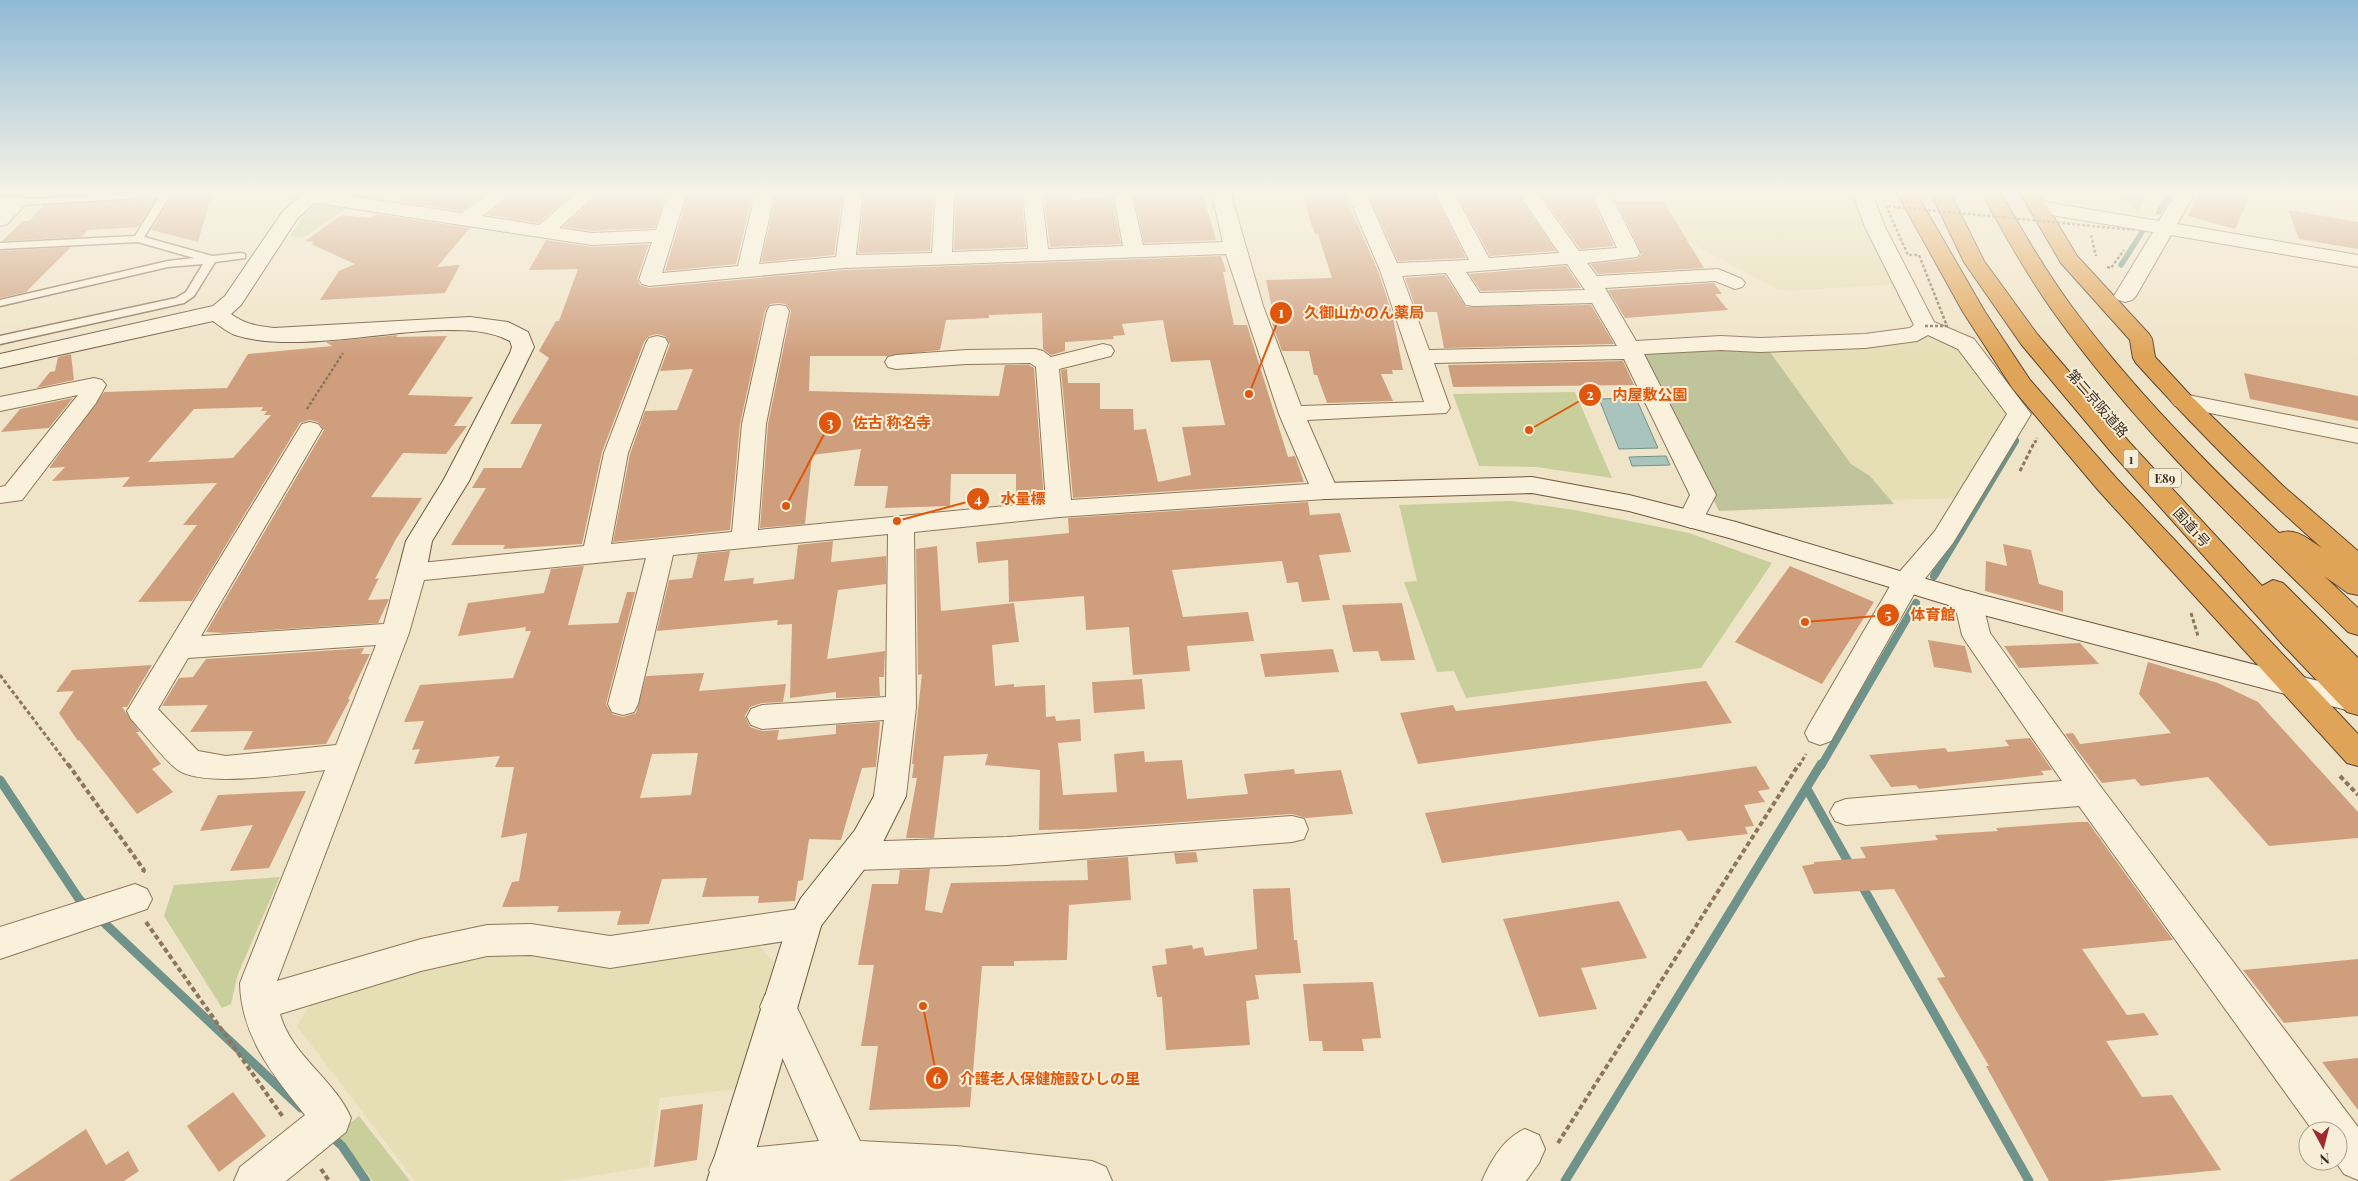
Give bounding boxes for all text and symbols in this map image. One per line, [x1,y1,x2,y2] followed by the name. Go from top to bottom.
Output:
[1269,298,1434,328] callout: 久御山かのん薬局
[1278,302,1284,322] text: 1
[1304,302,1424,322] text: 久御山かのん薬局
[2063,365,2133,441] street label: 第二京阪道路
[1577,380,1697,410] callout: 内屋敷公園
[1586,384,1594,404] text: 2
[1612,384,1688,404] text: 内屋敷公園
[817,408,941,438] callout: 佐古 称名寺
[826,412,834,432] text: 3
[853,412,931,432] text: 佐古 称名寺
[2124,449,2138,468] road number: 1
[2149,468,2181,488] road number: E89
[965,484,1055,514] callout: 水量標
[974,488,982,508] text: 4
[1000,488,1046,508] text: 水量標
[2169,503,2215,551] street label: 国道1号
[1875,600,1965,630] callout: 体育館
[1885,604,1892,624] text: 5
[1910,604,1956,624] text: 体育館
[925,1063,1150,1093] callout: 介護老人保健施設ひしの里
[933,1068,941,1088] text: 6
[960,1068,1140,1088] text: 介護老人保健施設ひしの里
[2298,1121,2348,1171] north arrow
[2318,1149,2331,1169] text: N

